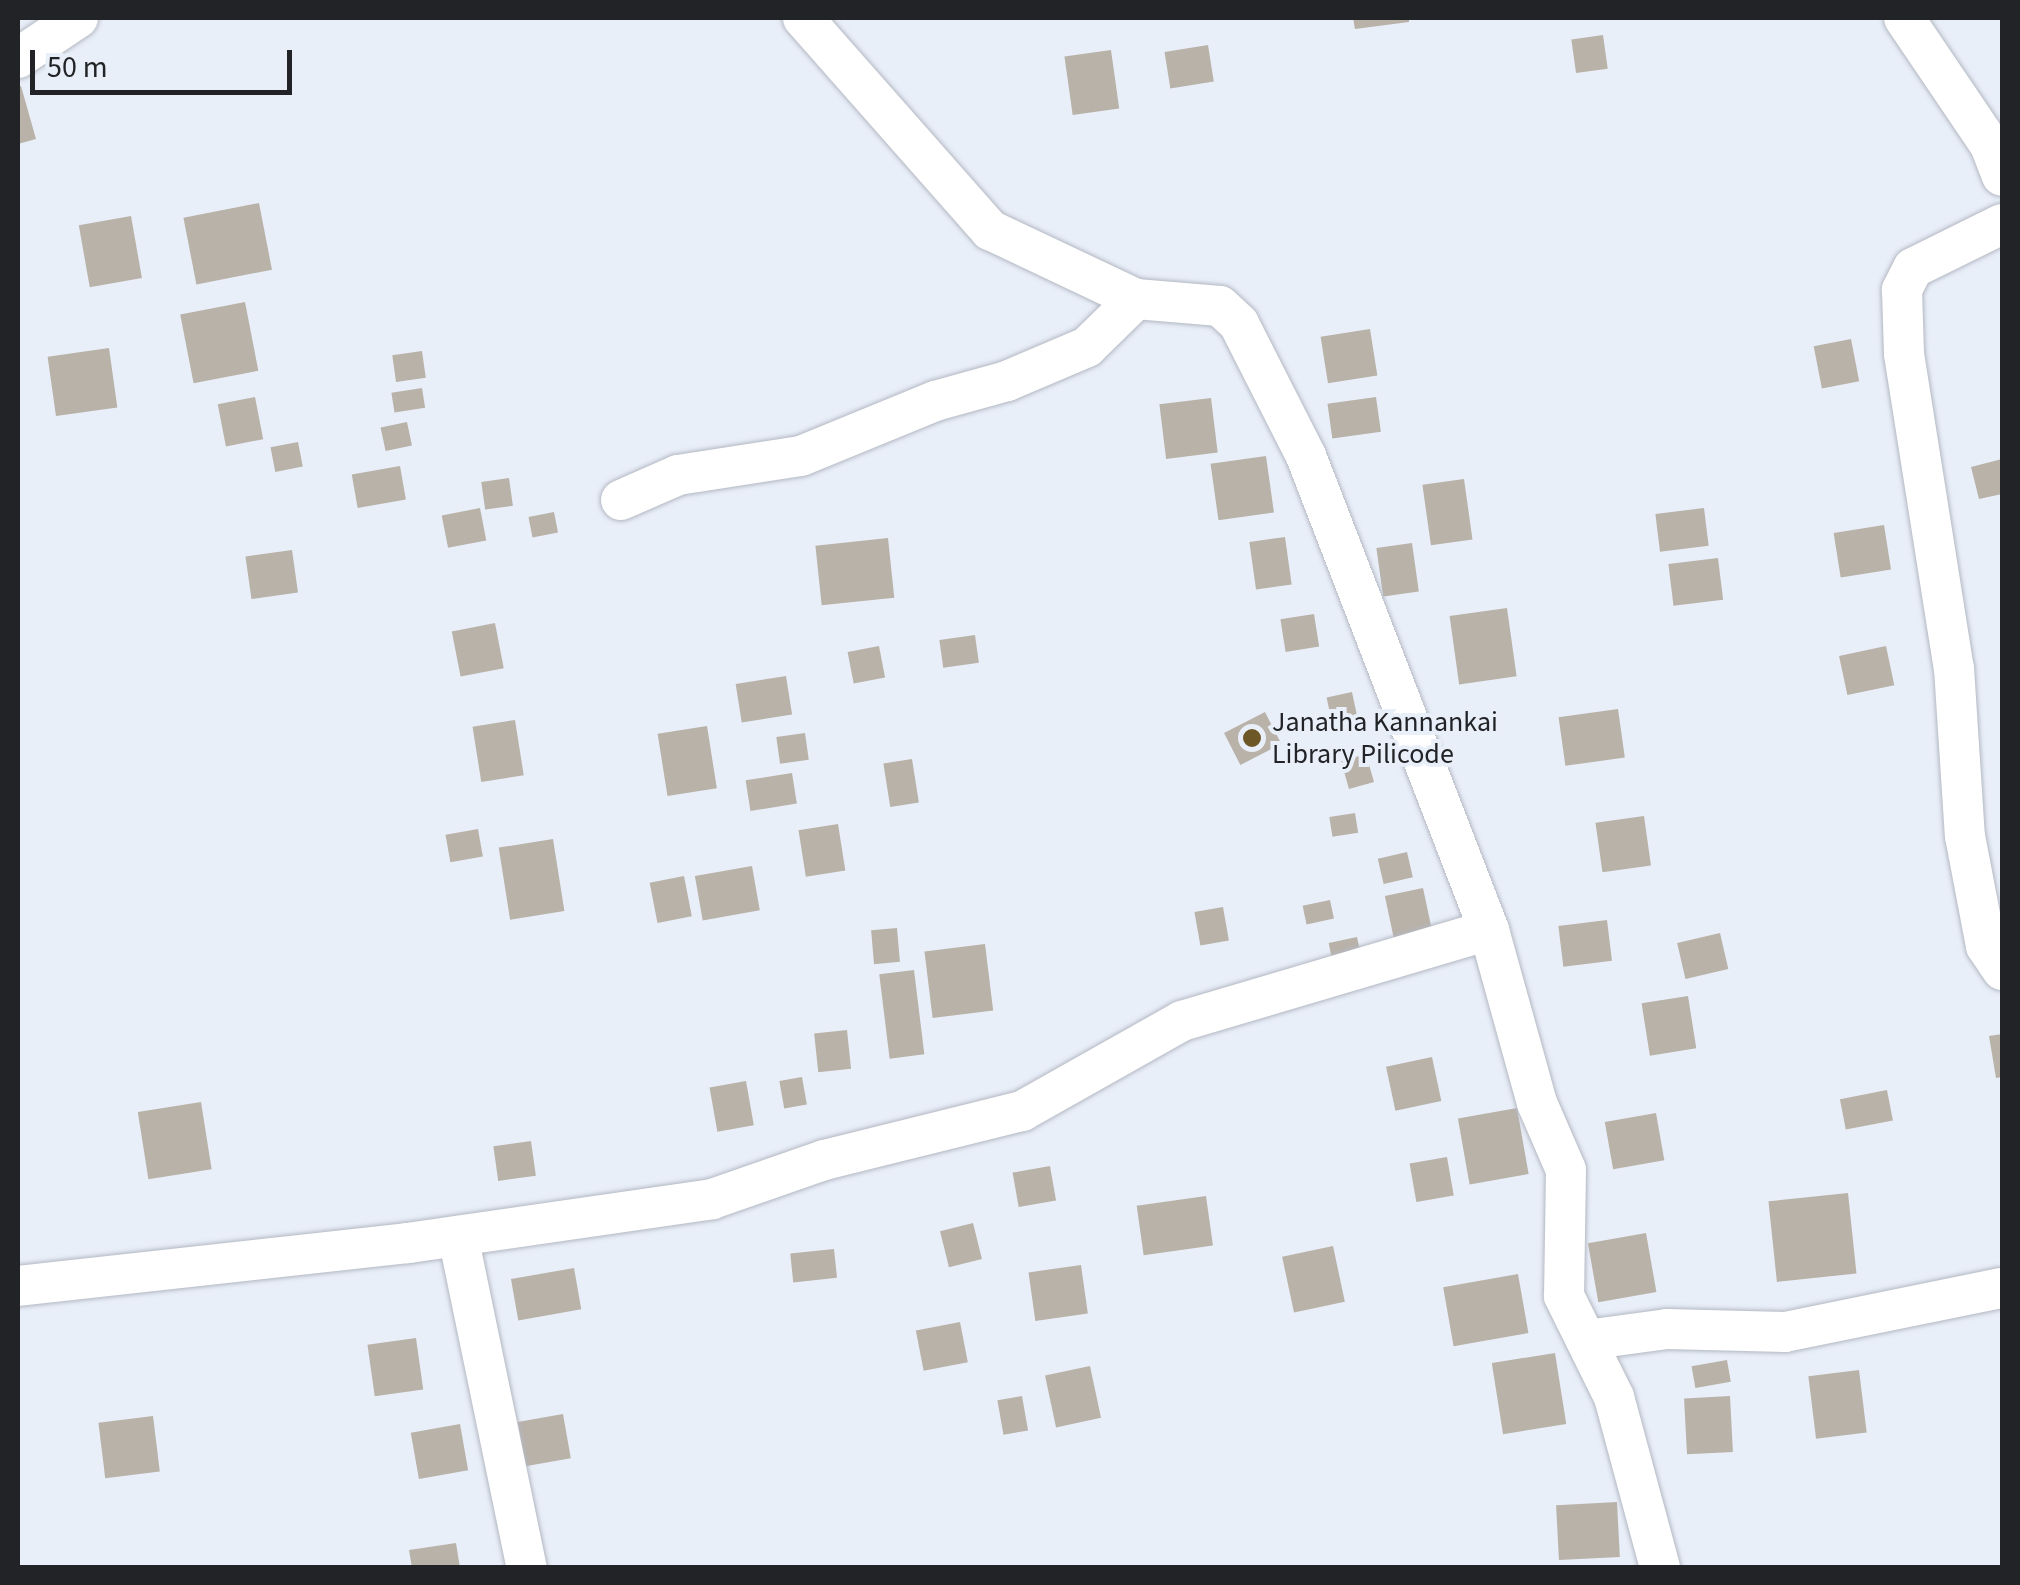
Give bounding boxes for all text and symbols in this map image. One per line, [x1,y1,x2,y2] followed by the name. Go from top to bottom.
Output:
[35,30,298,92] scale bar
[47,46,108,89] text: 50 m
[1272,705,1498,771] place label: Janatha Kannankai Library Pilicode
[1241,727,1263,749] marker: Janatha Kannankai Library Pilicode

